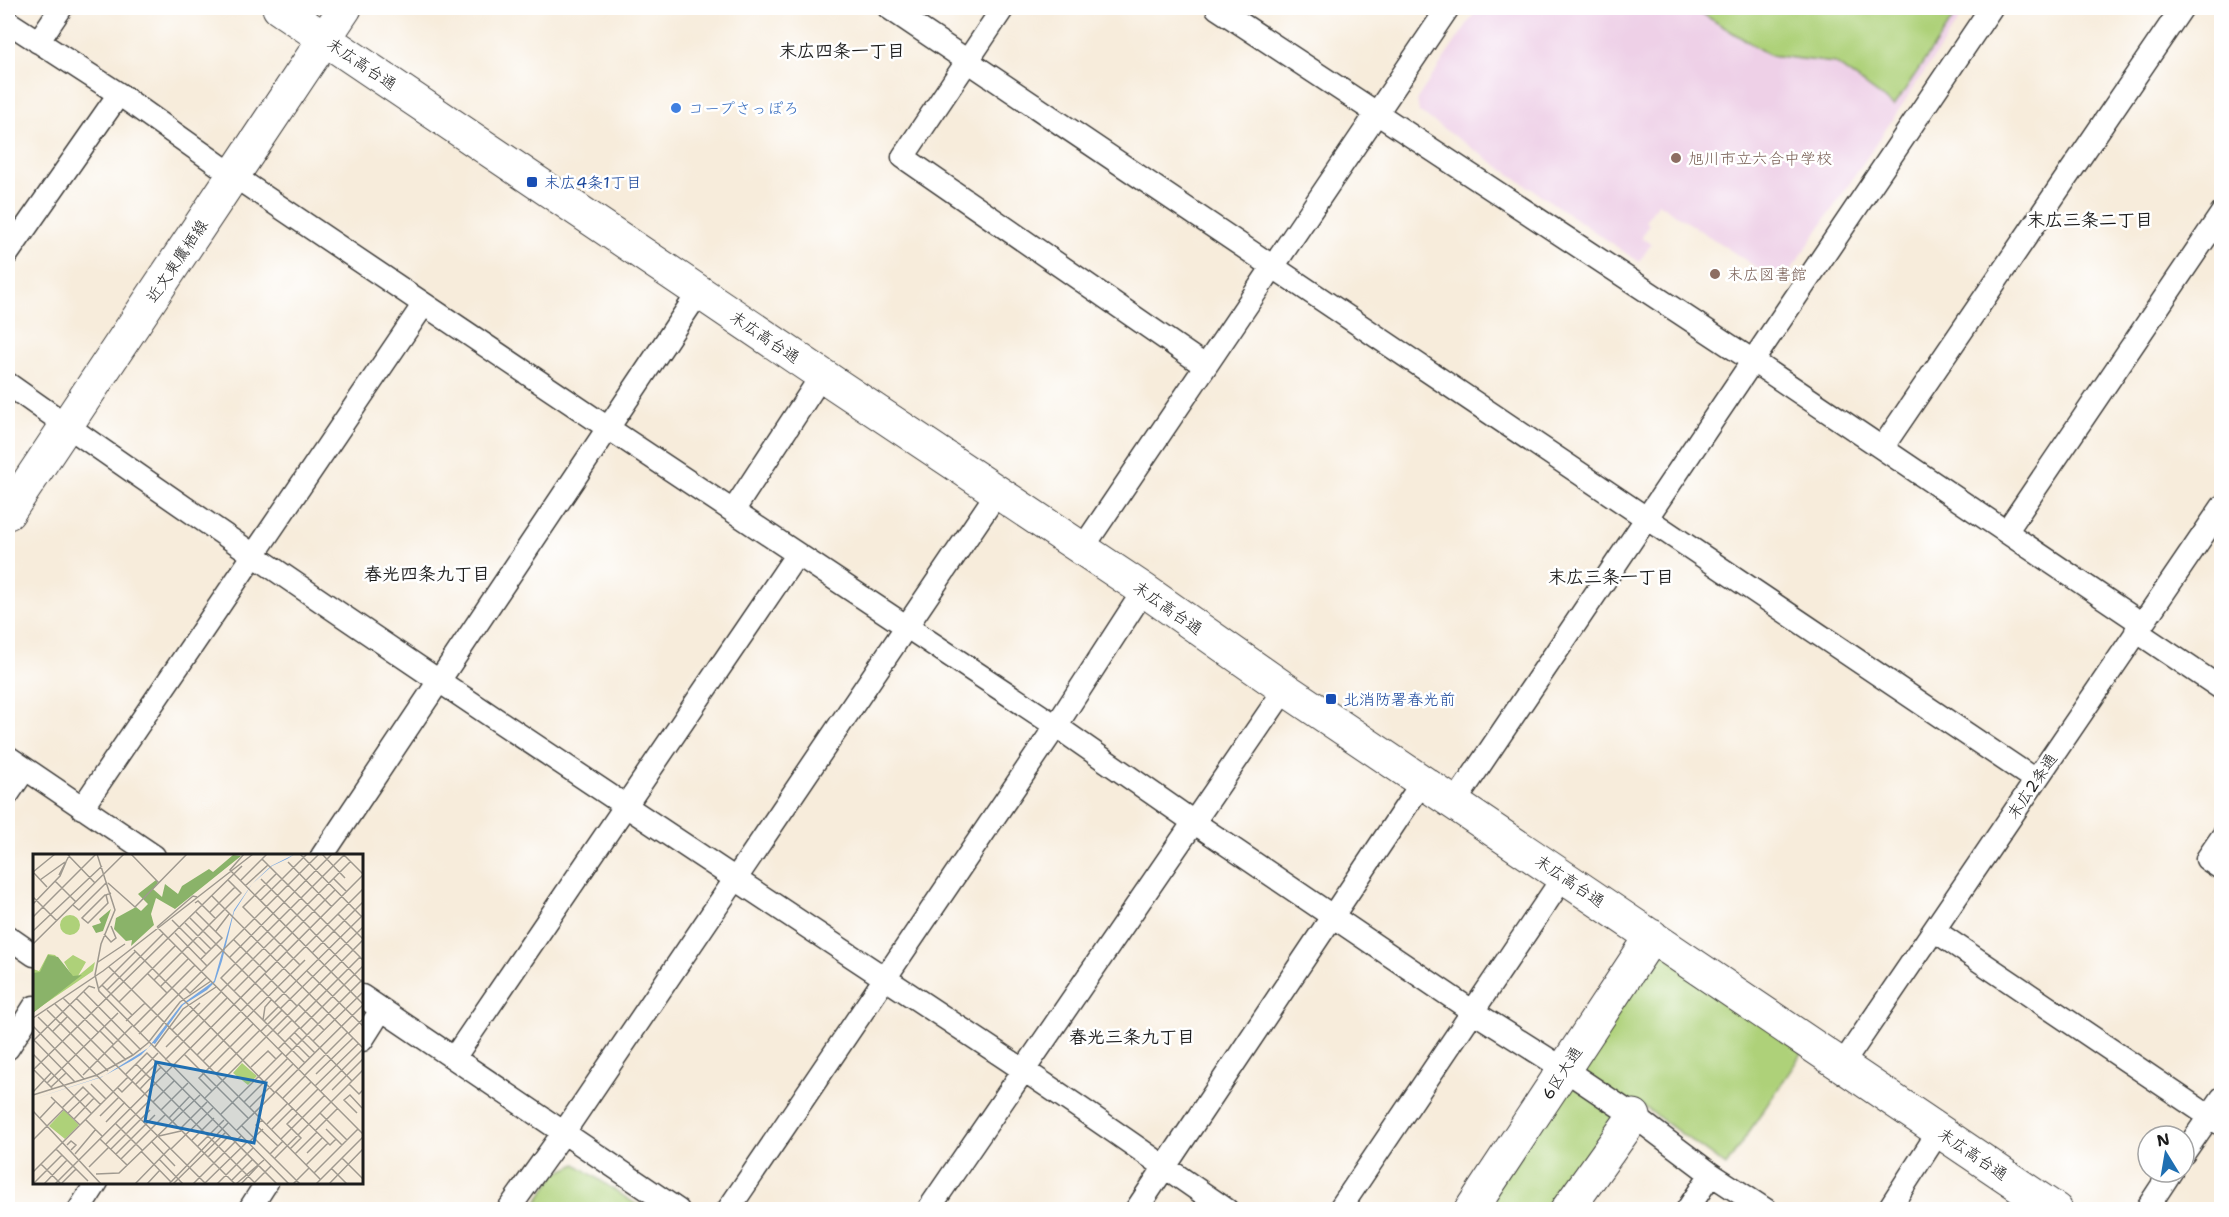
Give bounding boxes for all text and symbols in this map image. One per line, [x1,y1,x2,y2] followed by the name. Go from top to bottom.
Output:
[323,33,401,95] street label: 末広高台通
[779,39,905,63] district label: 末広四条一丁目
[688,98,799,119] place label: コープさっぽろ
[669,101,683,115] marker: コープさっぽろ
[1688,148,1832,169] place label: 旭川市立六合中学校
[1669,151,1683,165] marker: 旭川市立六合中学校
[544,172,642,193] place label: 末広4条1丁目
[525,175,539,189] marker: 末広4条1丁目
[2027,208,2153,232] district label: 末広三条二丁目
[141,215,213,307] street label: 近文東鷹栖線
[1727,264,1807,285] place label: 末広図書館
[1708,267,1722,281] marker: 末広図書館
[726,306,804,368] street label: 末広高台通
[364,562,490,586] district label: 春光四条九丁目
[1548,565,1674,589] district label: 末広三条一丁目
[1129,576,1207,640] street label: 末広高台通
[1343,689,1455,710] place label: 北消防署春光前
[1324,692,1338,706] marker: 北消防署春光前
[2002,749,2062,823] street label: 末広2条通
[1531,850,1609,912] street label: 末広高台通
[33,854,363,1184] inset map
[1069,1025,1195,1049] district label: 春光三条九丁目
[1537,1042,1587,1104] street label: 6区大通
[1934,1123,2012,1185] street label: 末広高台通
[2136,1124,2196,1184] north arrow
[2155,1128,2171,1151] text: N

